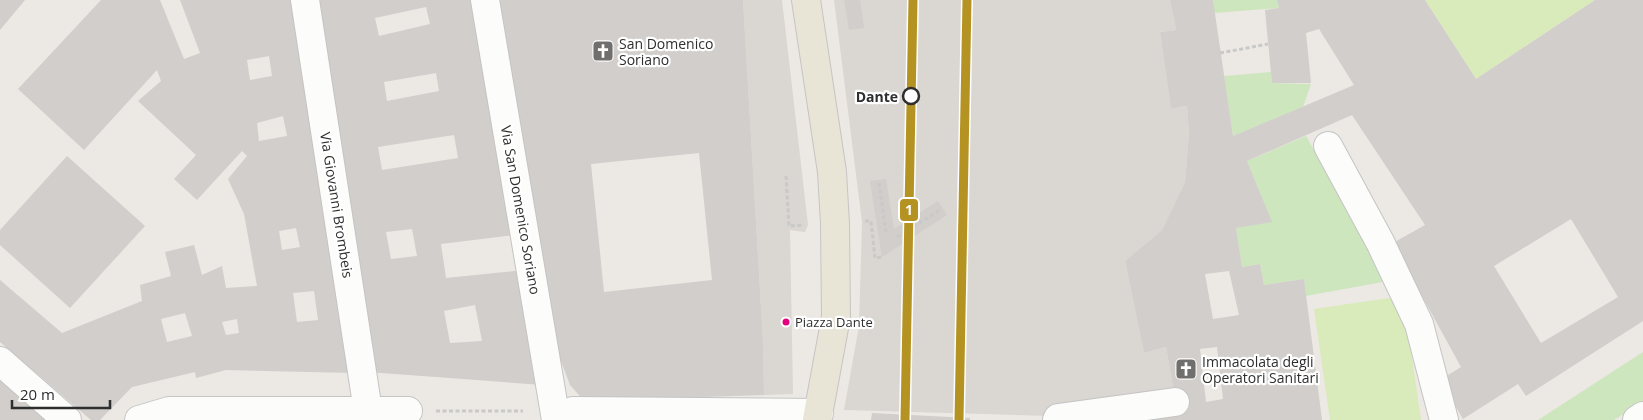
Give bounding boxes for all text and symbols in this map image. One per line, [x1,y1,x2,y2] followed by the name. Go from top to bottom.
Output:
[619,34,713,69] place label: San Domenico Soriano
[591,39,615,63] church icon: San Domenico Soriano
[856,87,898,106] place label: Dante
[902,87,920,105] marker: Dante
[497,124,545,296] street label: Via San Domenico Soriano
[316,131,358,280] street label: Via Giovanni Brombeis
[899,198,919,222] line badge: 1
[905,200,913,219] text: 1
[795,313,873,331] place label: Piazza Dante
[781,317,791,327] marker: Piazza Dante
[1202,352,1319,387] place label: Immacolata degli Operatori Sanitari
[1174,357,1198,381] church icon: Immacolata degli Operatori Sanitari
[12,378,110,410] scale bar
[20,384,55,404] text: 20 m

